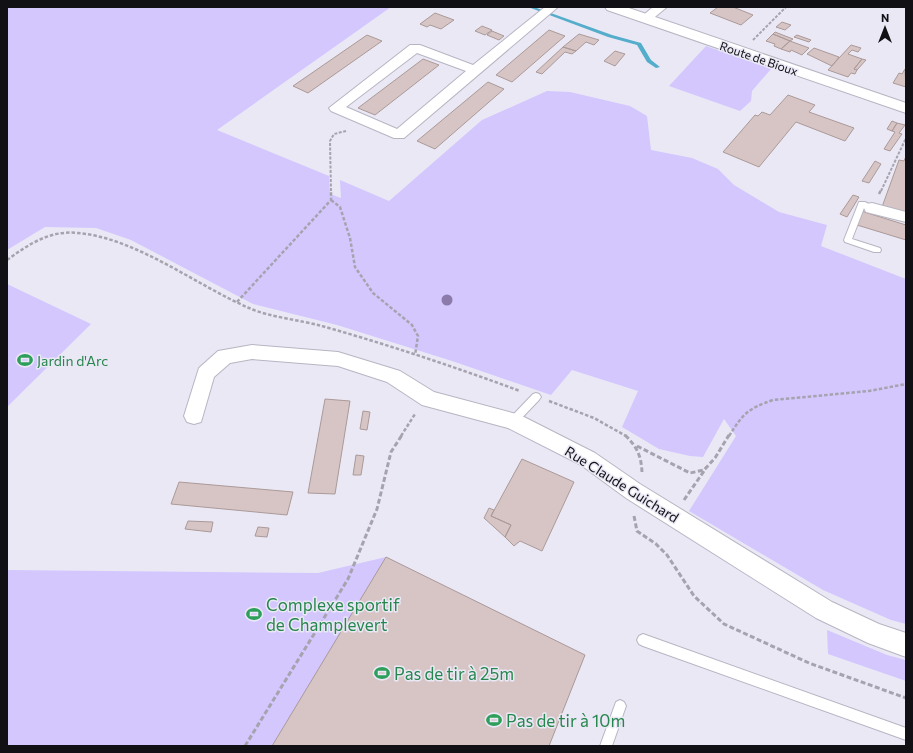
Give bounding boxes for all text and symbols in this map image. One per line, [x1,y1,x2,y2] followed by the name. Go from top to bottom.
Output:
[865,8,905,48] north arrow
[881,11,889,24] text: N
[718,38,800,78] street label: Route de Bioux
[16,351,34,369] sports icon: Jardin d'Arc
[37,352,108,369] place label: Jardin d'Arc
[562,442,682,526] street label: Rue Claude Guichard
[266,594,400,635] place label: Complexe sportif de Champlevert
[245,605,263,623] sports icon: Complexe sportif de Champlevert
[394,663,514,684] place label: Pas de tir à 25m
[373,664,391,682] sports icon: Pas de tir à 25m
[506,710,625,731] place label: Pas de tir à 10m
[485,711,503,729] sports icon: Pas de tir à 10m

